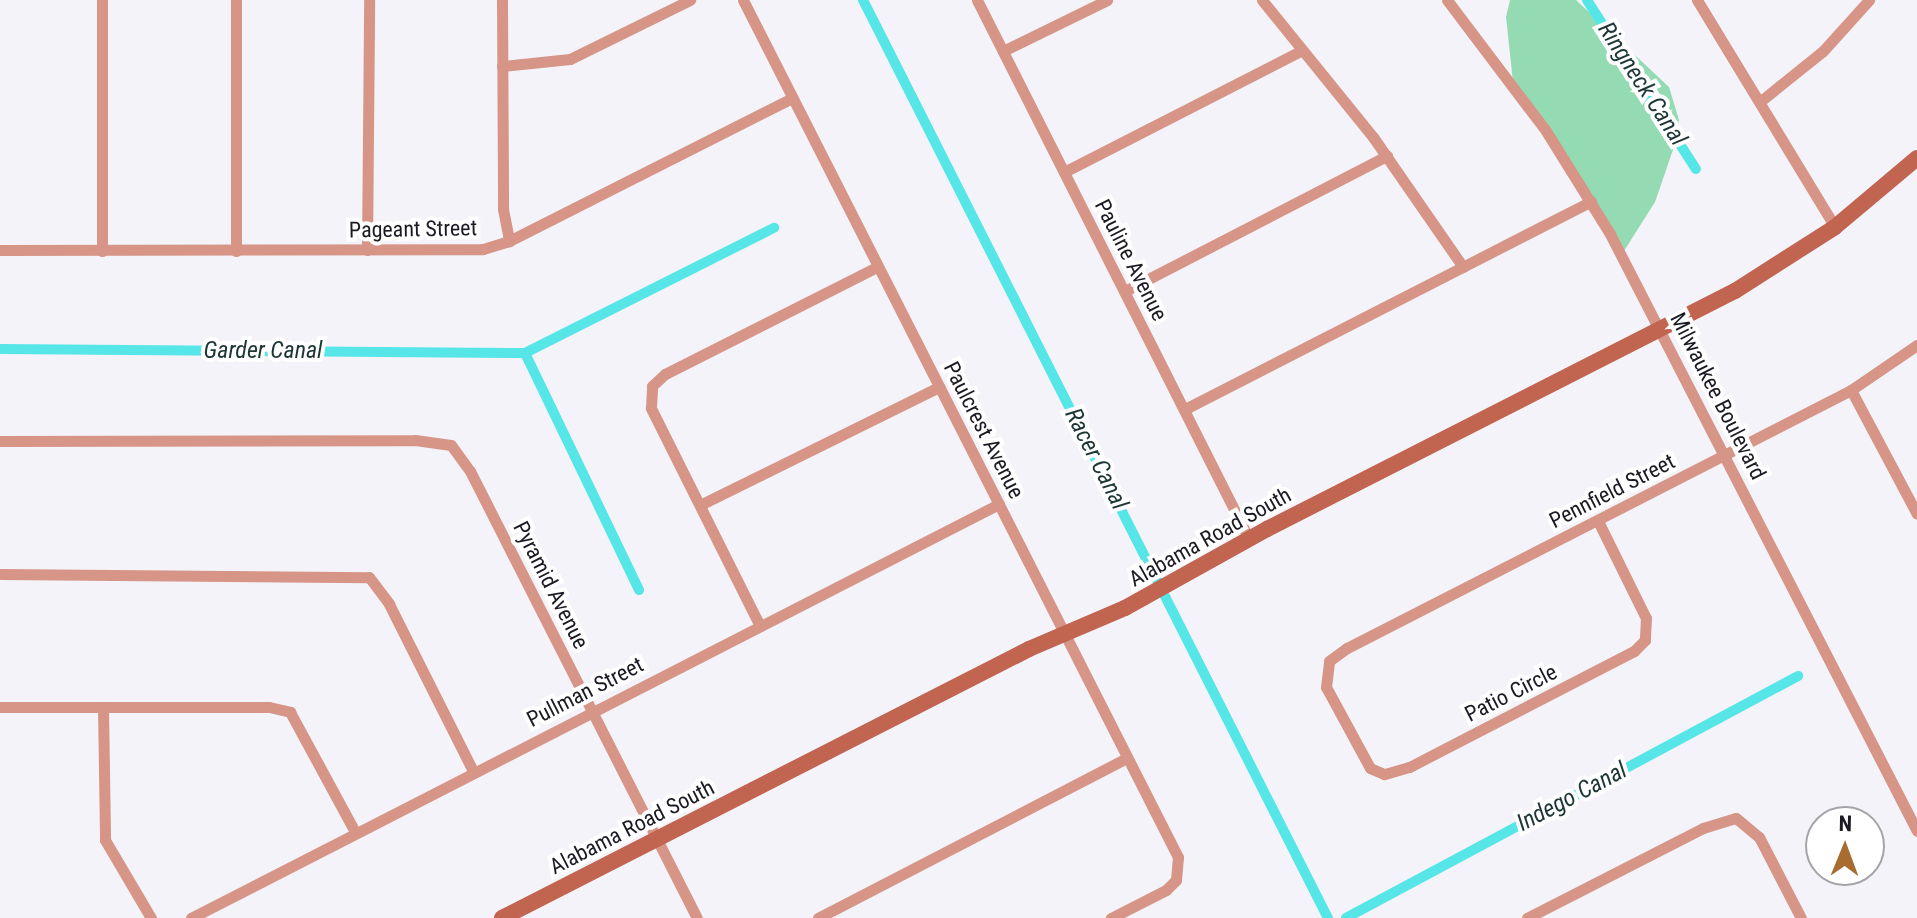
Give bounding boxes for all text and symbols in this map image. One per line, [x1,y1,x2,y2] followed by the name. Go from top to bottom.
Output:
[1591,17,1693,151] water label: Ringneck Canal
[1089,195,1173,325] street label: Pauline Avenue
[349,215,477,243] street label: Pageant Street
[1665,308,1771,484] street label: Milwaukee Boulevard
[204,337,322,365] water label: Garder Canal
[938,357,1030,503] street label: Paulcrest Avenue
[1058,404,1134,514] water label: Racer Canal
[1545,448,1679,534] street label: Pennfield Street
[1124,482,1296,592] street label: Alabama Road South
[508,517,594,653] street label: Pyramid Avenue
[522,651,648,733] street label: Pullman Street
[1461,659,1561,727] street label: Patio Circle
[1512,756,1632,838] water label: Indego Canal
[545,774,719,880] street label: Alabama Road South
[1805,806,1885,886] north arrow
[1838,811,1852,836] text: N

